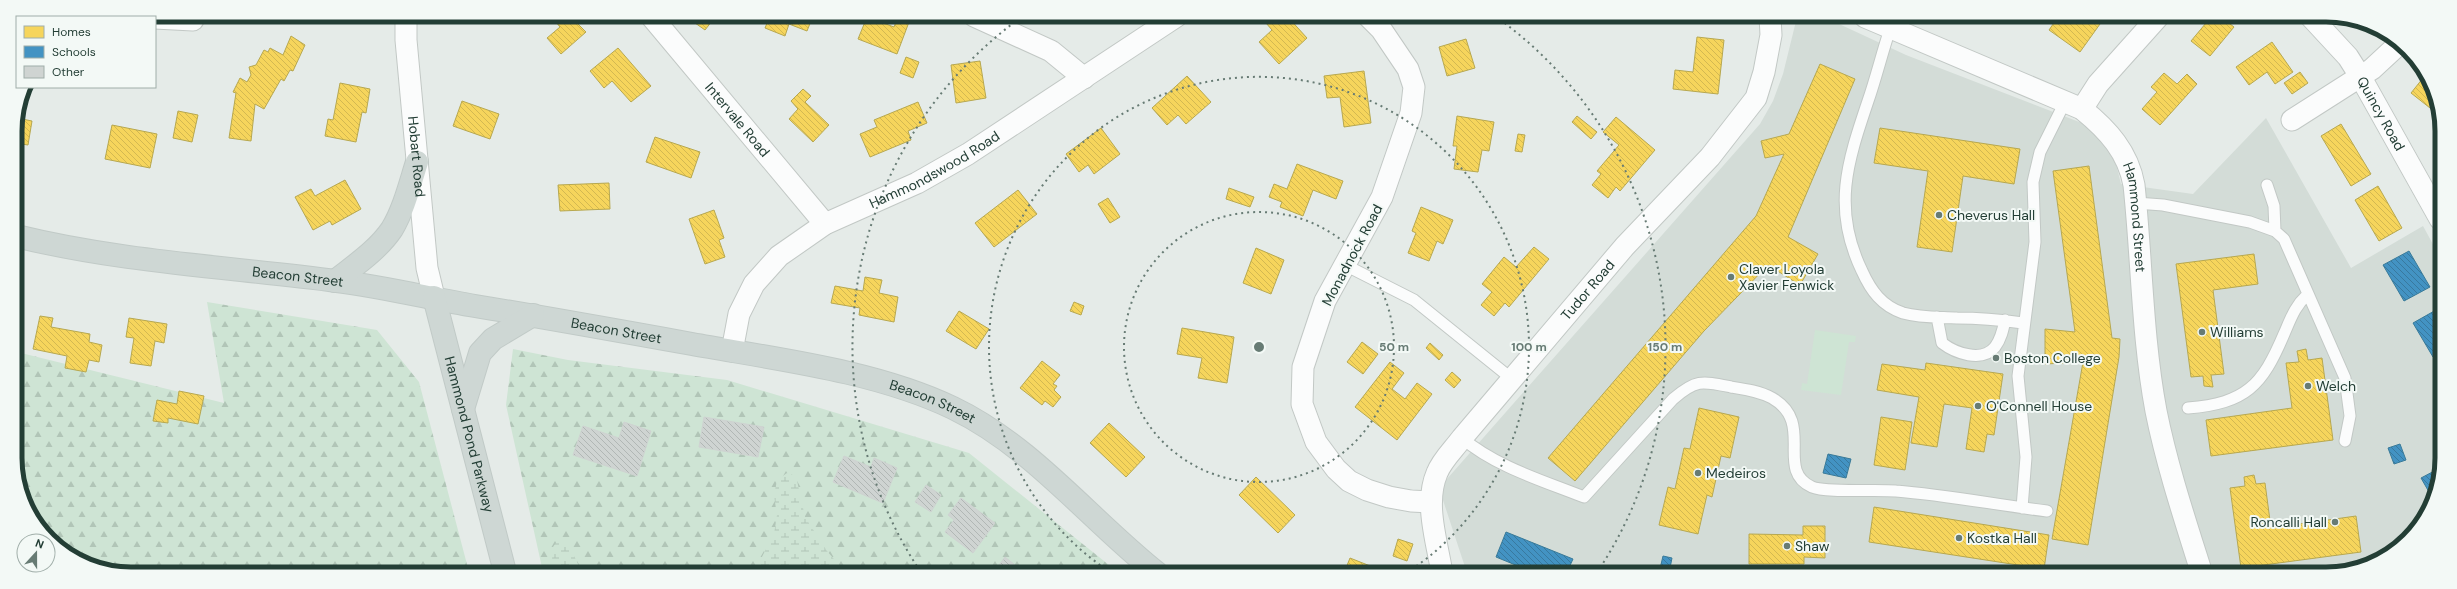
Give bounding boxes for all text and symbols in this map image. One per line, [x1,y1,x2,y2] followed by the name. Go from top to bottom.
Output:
[16,16,156,88] legend
[52,24,91,40] text: Homes
[52,44,96,60] text: Schools
[52,64,85,80] text: Other
[2353,73,2409,154] street label: Quincy Road
[701,79,774,161] street label: Intervale Road
[404,115,429,198] street label: Hobart Road
[866,127,1003,212] street label: Hammondswood Road
[2119,159,2150,273] street label: Hammond Street
[1318,201,1386,309] street label: Monadnock Road
[1947,206,2035,224] place label: Cheverus Hall
[1934,210,1944,220] marker: Cheverus Hall
[1557,256,1618,324] street label: Tudor Road
[1739,260,1834,294] place label: Claver Loyola Xavier Fenwick
[251,262,345,291] street label: Beacon Street
[1726,272,1736,282] marker: Claver Loyola Xavier Fenwick
[570,314,663,347] street label: Beacon Street
[2210,323,2264,341] place label: Williams
[2197,327,2207,337] marker: Williams
[1379,339,1409,355] text: 50 m
[1511,339,1547,355] text: 100 m
[1648,339,1682,355] text: 150 m
[1252,340,1266,354] centre of rings
[2004,349,2101,367] place label: Boston College
[1991,353,2001,363] marker: Boston College
[441,354,498,515] street label: Hammond Pond Parkway
[887,375,979,427] street label: Beacon Street
[2316,377,2356,395] place label: Welch
[2303,381,2313,391] marker: Welch
[1986,397,2092,415] place label: O'Connell House
[1973,401,1983,411] marker: O'Connell House
[1706,464,1766,482] place label: Medeiros
[1693,468,1703,478] marker: Medeiros
[2250,513,2327,531] place label: Roncalli Hall
[2330,517,2340,527] marker: Roncalli Hall
[1967,529,2037,547] place label: Kostka Hall
[16,533,56,573] north arrow
[1954,533,1964,543] marker: Kostka Hall
[33,536,46,552] text: N
[1795,537,1830,555] place label: Shaw
[1782,541,1792,551] marker: Shaw

